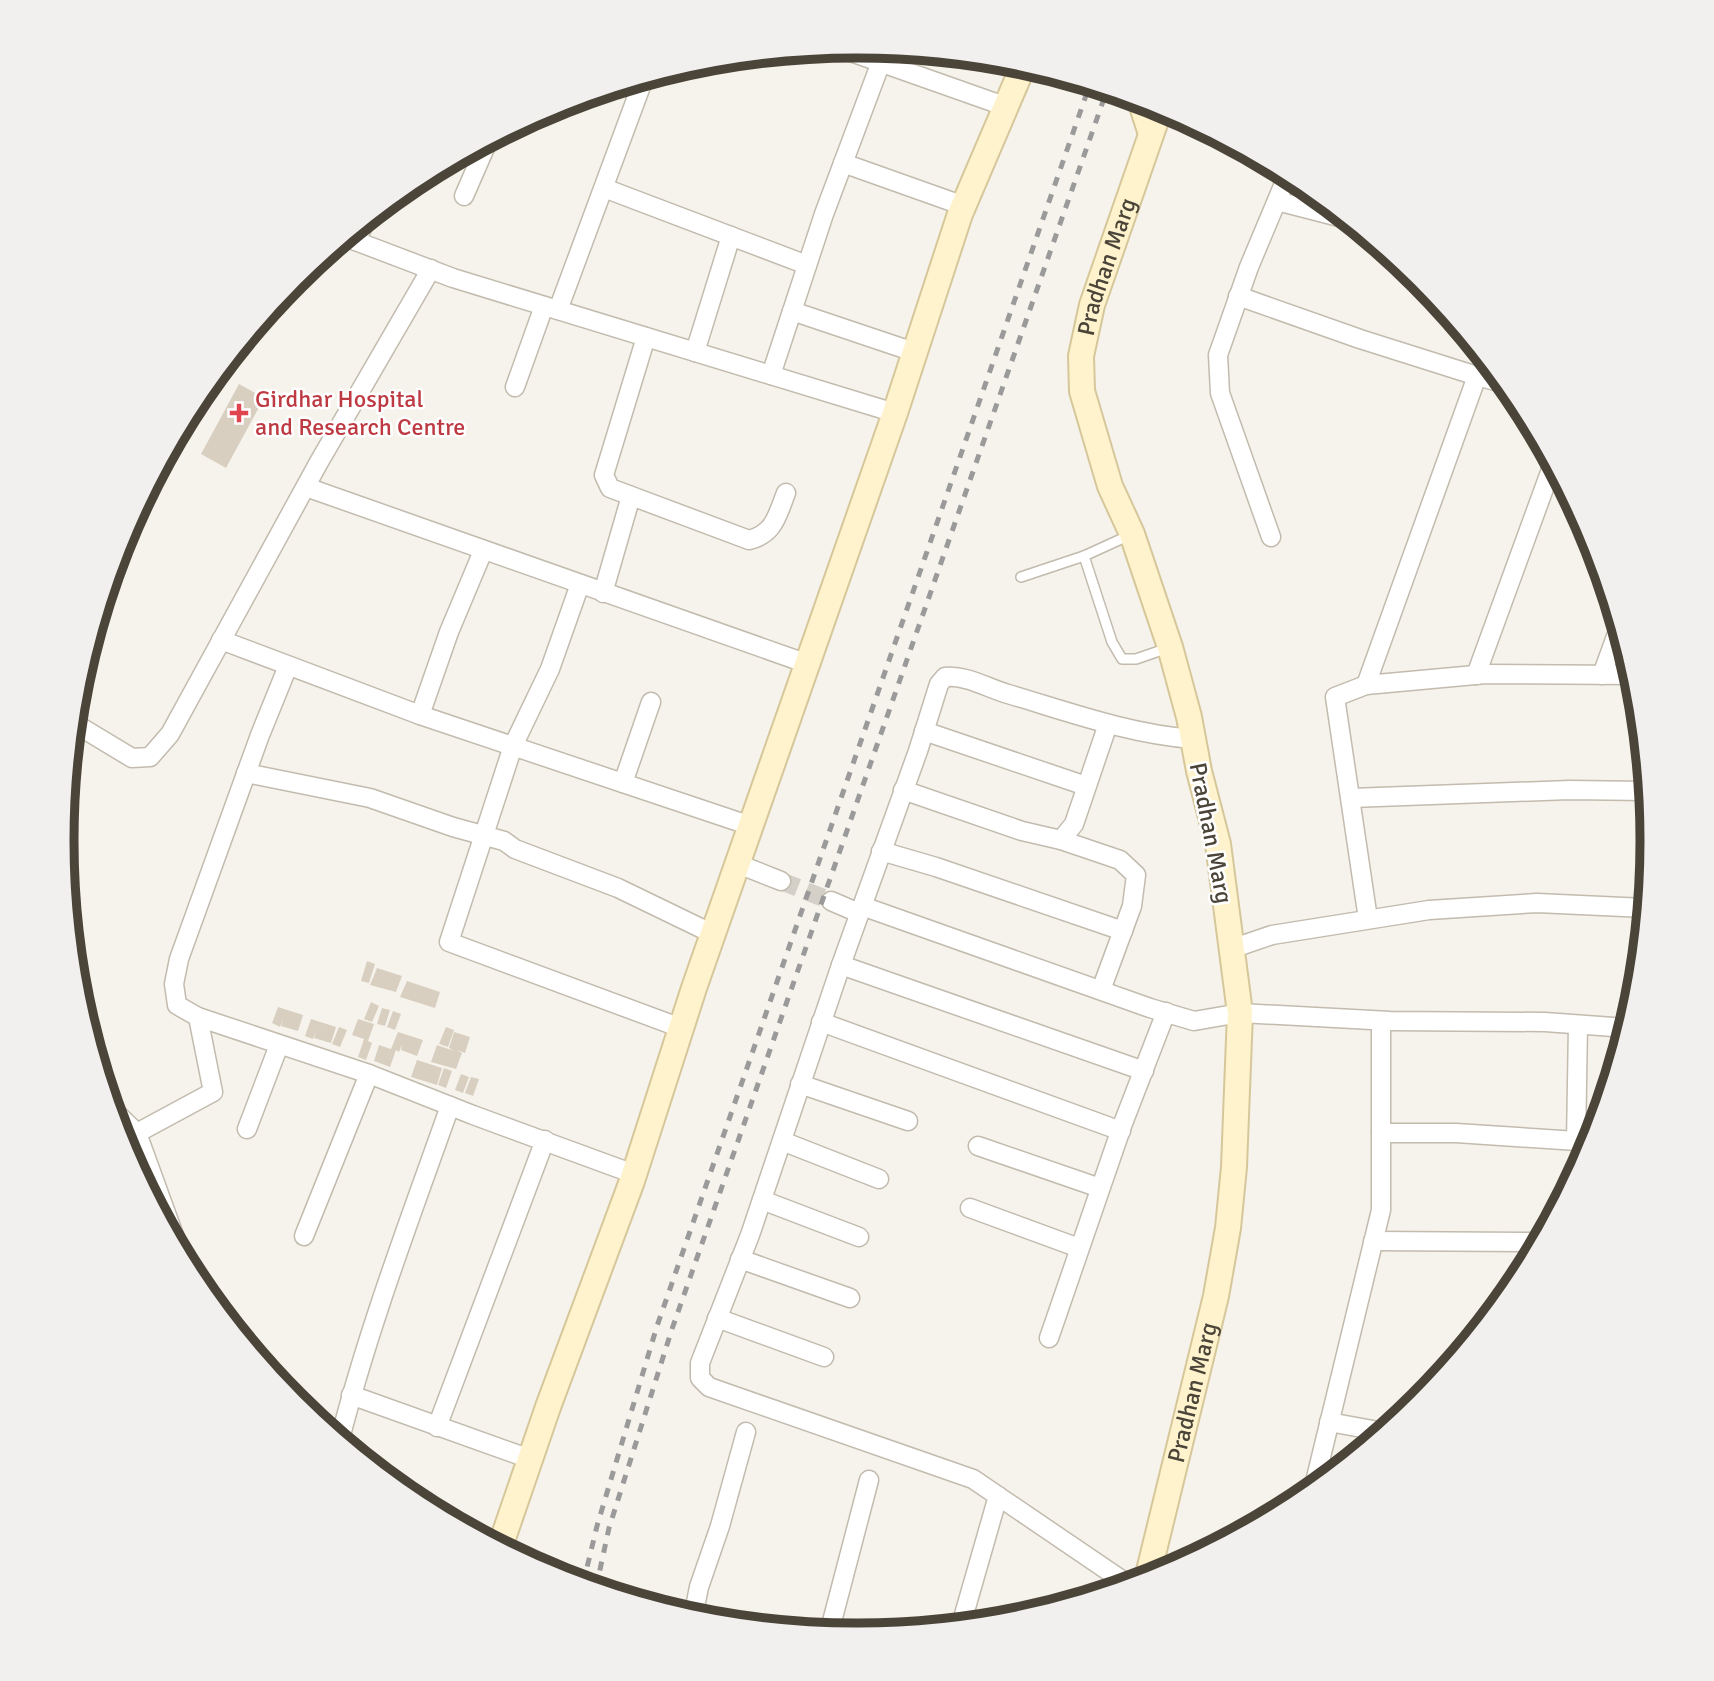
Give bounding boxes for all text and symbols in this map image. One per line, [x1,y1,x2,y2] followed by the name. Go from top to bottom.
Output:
[1071,194,1143,338] street label: Pradhan Marg
[255,384,465,442] place label: Girdhar Hospital and Research Centre
[229,403,249,423] marker: Girdhar Hospital and Research Centre
[1183,760,1239,906] street label: Pradhan Marg
[1161,1319,1224,1466] street label: Pradhan Marg

